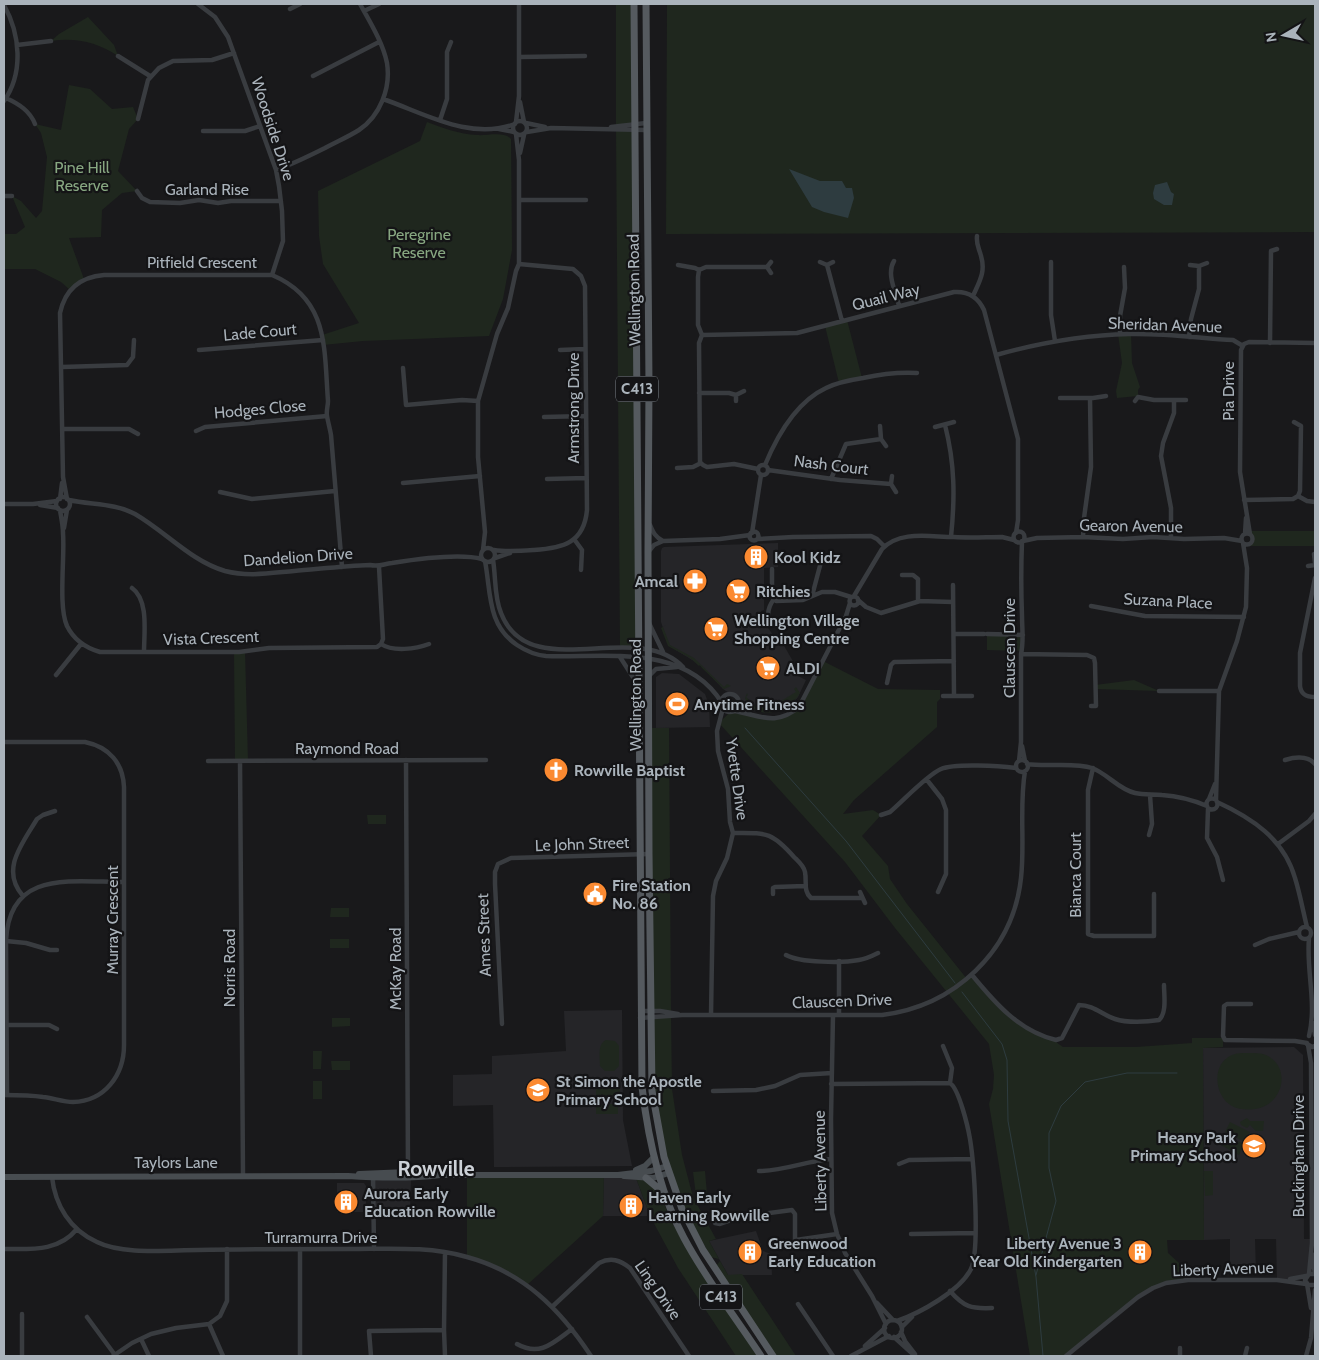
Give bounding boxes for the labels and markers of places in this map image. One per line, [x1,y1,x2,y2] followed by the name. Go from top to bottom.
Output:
[743,544,769,570] building icon: Kool Kidz
[774,548,841,567] place label: Kool Kidz
[682,568,708,594] pharmacy icon: Amcal
[635,572,678,591] place label: Amcal
[725,578,751,604] supermarket icon: Ritchies
[756,582,810,601] place label: Ritchies
[734,611,859,648] place label: Wellington Village Shopping Centre
[703,616,729,642] supermarket icon: Wellington Village Shopping Centre
[755,655,781,681] supermarket icon: ALDI
[786,659,820,678] place label: ALDI
[664,691,690,717] sports icon: Anytime Fitness
[694,695,805,714] place label: Anytime Fitness
[543,757,569,783] church icon: Rowville Baptist
[574,761,685,780] place label: Rowville Baptist
[612,876,691,913] place label: Fire Station No. 86
[582,881,608,907] public building icon: Fire Station No. 86
[556,1072,702,1109] place label: St Simon the Apostle Primary School
[525,1077,551,1103] school or university icon: St Simon the Apostle Primary School
[1130,1128,1236,1165] place label: Heany Park Primary School
[1241,1133,1267,1159] school or university icon: Heany Park Primary School
[364,1184,496,1221] place label: Aurora Early Education Rowville
[648,1188,769,1225] place label: Haven Early Learning Rowville
[333,1189,359,1215] building icon: Aurora Early Education Rowville
[618,1193,644,1219] building icon: Haven Early Learning Rowville
[768,1234,876,1271] place label: Greenwood Early Education
[969,1234,1122,1271] place label: Liberty Avenue 3 Year Old Kindergarten
[737,1239,763,1265] building icon: Greenwood Early Education
[1127,1239,1153,1265] building icon: Liberty Avenue 3 Year Old Kindergarten

